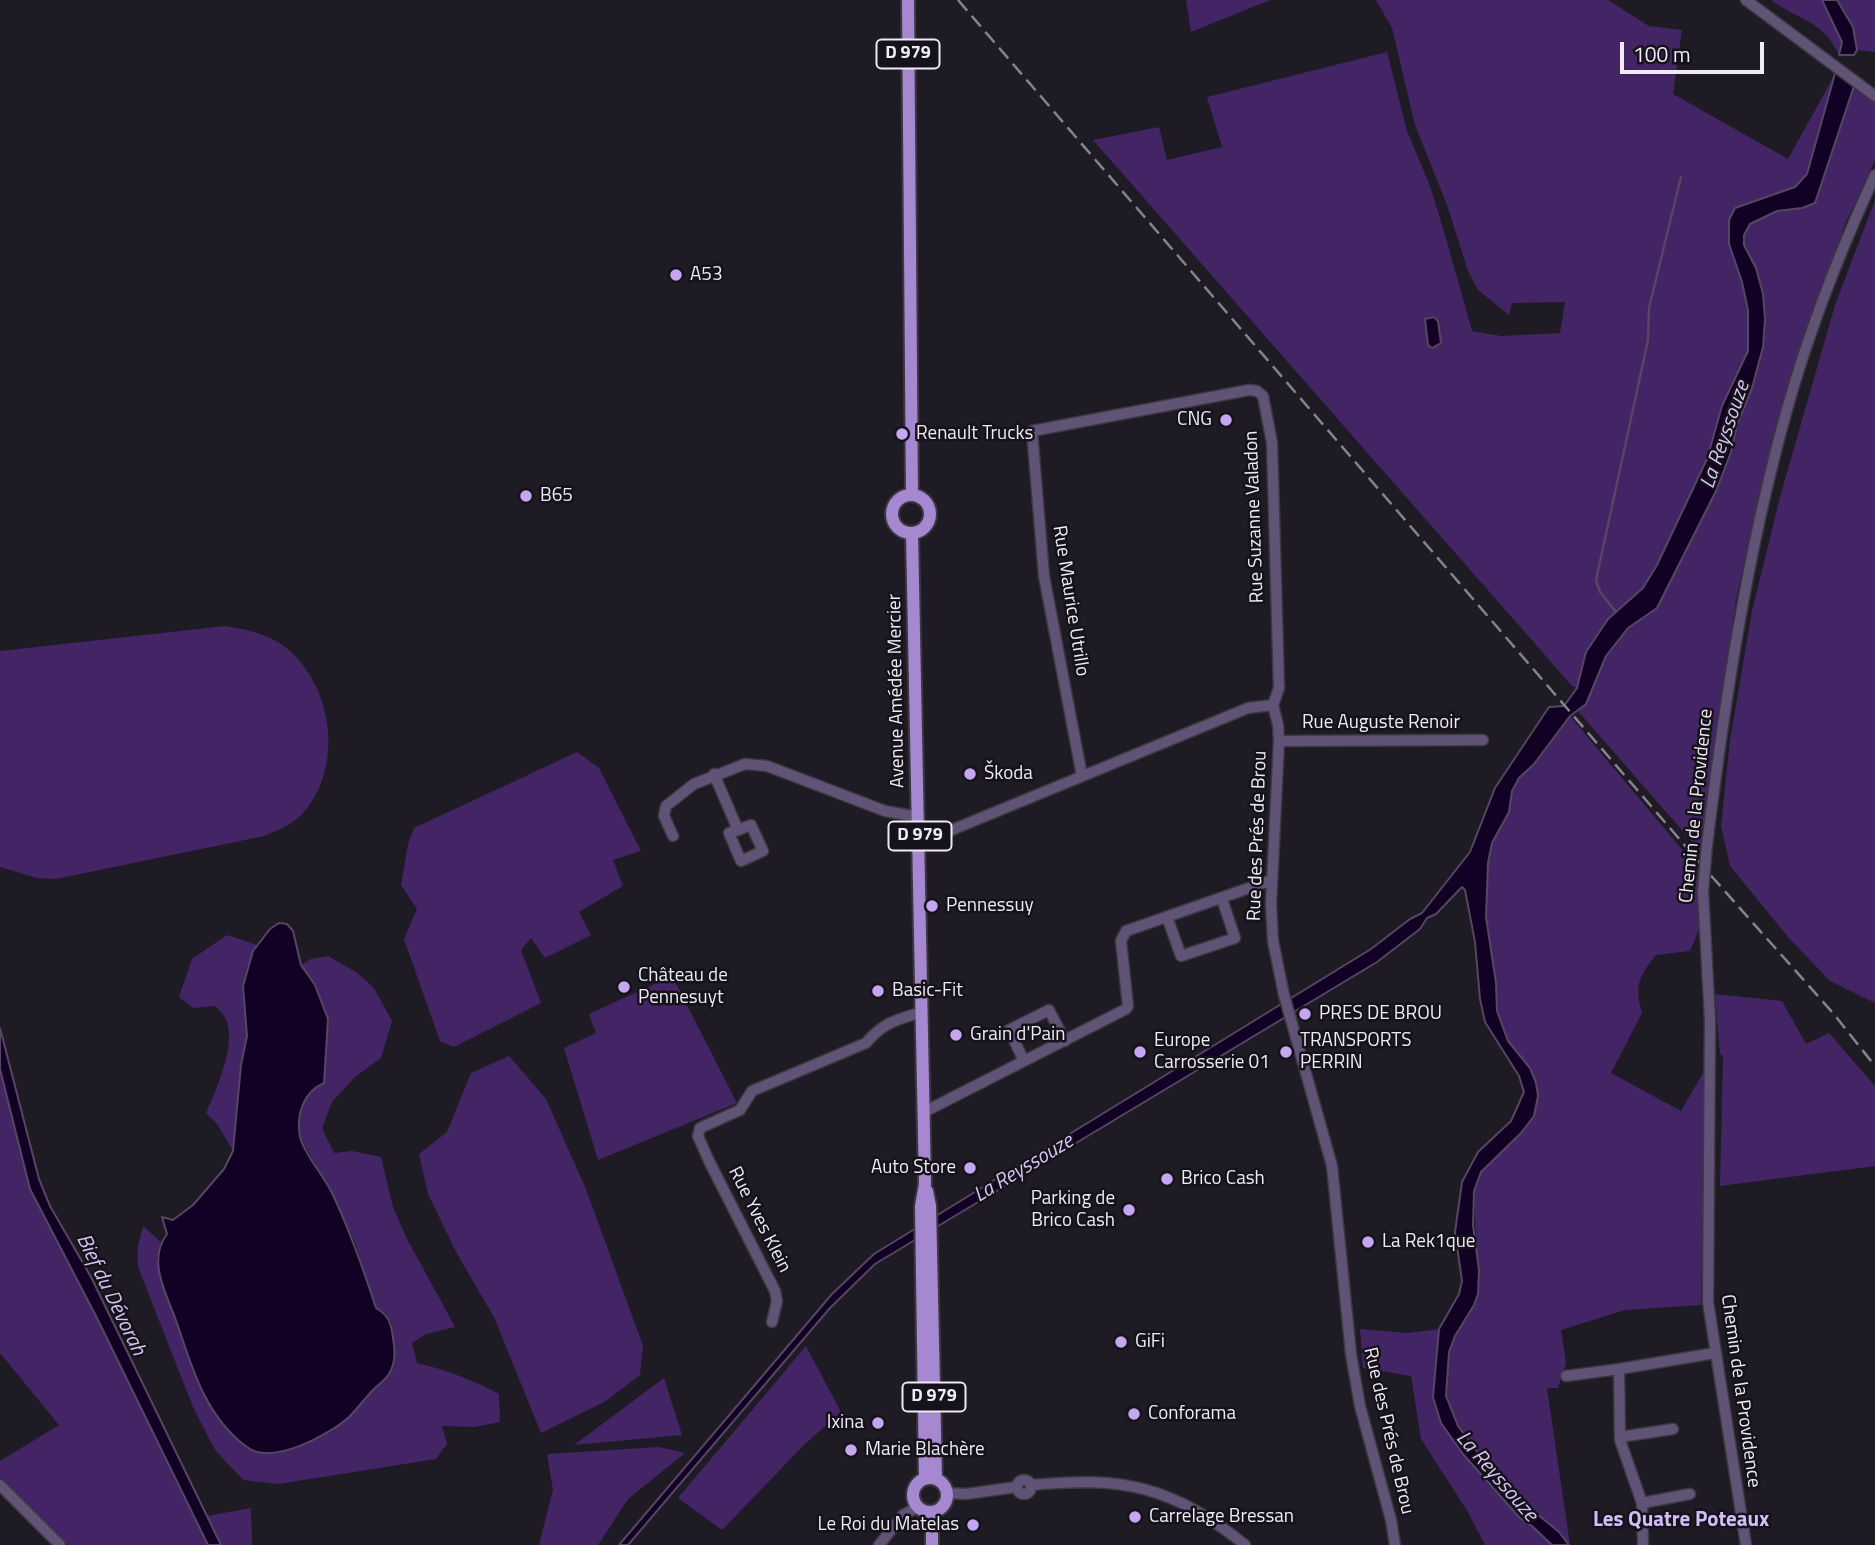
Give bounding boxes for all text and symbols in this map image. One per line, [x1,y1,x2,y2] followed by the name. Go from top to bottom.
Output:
[1623,28,1766,72] scale bar
[1633,38,1690,70] text: 100 m
[876,40,940,68] road number: D 979
[690,264,723,286] place label: A53
[668,267,684,283] marker: A53
[1696,378,1756,492] water label: La Reyssouze
[1177,409,1212,431] place label: CNG
[1218,412,1234,428] marker: CNG
[916,423,1033,445] place label: Renault Trucks
[894,426,910,442] marker: Renault Trucks
[1241,430,1269,604] street label: Rue Suzanne Valadon
[540,485,573,507] place label: B65
[518,488,534,504] marker: B65
[1047,524,1093,678] street label: Rue Maurice Utrillo
[884,594,910,788] street label: Avenue Amédée Mercier
[1675,708,1719,904] street label: Chemin de la Providence
[1302,712,1460,734] street label: Rue Auguste Renoir
[1244,750,1272,922] street label: Rue des Prés de Brou
[984,763,1033,785] place label: Škoda
[962,766,978,782] marker: Škoda
[888,822,951,850] road number: D 979
[946,895,1034,917] place label: Pennessuy
[924,898,940,914] marker: Pennessuy
[638,965,728,1009] place label: Château de Pennesuyt
[616,979,632,995] marker: Château de Pennesuyt
[892,980,963,1002] place label: Basic-Fit
[870,983,886,999] marker: Basic-Fit
[1319,1003,1442,1025] place label: PRES DE BROU
[1297,1006,1313,1022] marker: PRES DE BROU
[970,1024,1065,1046] place label: Grain d'Pain
[948,1027,964,1043] marker: Grain d'Pain
[1154,1030,1270,1074] place label: Europe Carrosserie 01
[1300,1030,1412,1074] place label: TRANSPORTS PERRIN
[1132,1044,1148,1060] marker: Europe Carrosserie 01
[1278,1044,1294,1060] marker: TRANSPORTS PERRIN
[970,1129,1078,1209] water label: La Reyssouze
[871,1157,956,1179] place label: Auto Store
[962,1160,978,1176] marker: Auto Store
[723,1163,795,1277] street label: Rue Yves Klein
[1181,1168,1265,1190] place label: Brico Cash
[1159,1171,1175,1187] marker: Brico Cash
[1031,1188,1115,1232] place label: Parking de Brico Cash
[1121,1202,1137,1218] marker: Parking de Brico Cash
[70,1230,150,1360] water label: Bief du Dévorah
[1382,1231,1475,1253] place label: La Rek1que
[1360,1234,1376,1250] marker: La Rek1que
[1715,1293,1765,1489] street label: Chemin de la Providence
[1135,1331,1165,1353] place label: GiFi
[1113,1334,1129,1350] marker: GiFi
[1358,1345,1418,1517] street label: Rue des Prés de Brou
[902,1382,965,1412] road number: D 979
[1148,1403,1236,1425] place label: Conforama
[1126,1406,1142,1422] marker: Conforama
[827,1412,864,1434] place label: Ixina
[870,1415,886,1431] marker: Ixina
[1450,1427,1542,1527] water label: La Reyssouze
[865,1439,985,1461] place label: Marie Blachère
[843,1442,859,1458] marker: Marie Blachère
[1149,1506,1294,1528] place label: Carrelage Bressan
[1593,1508,1769,1534] district label: Les Quatre Poteaux
[1127,1509,1143,1525] marker: Carrelage Bressan
[818,1514,959,1536] place label: Le Roi du Matelas
[965,1517,981,1533] marker: Le Roi du Matelas

